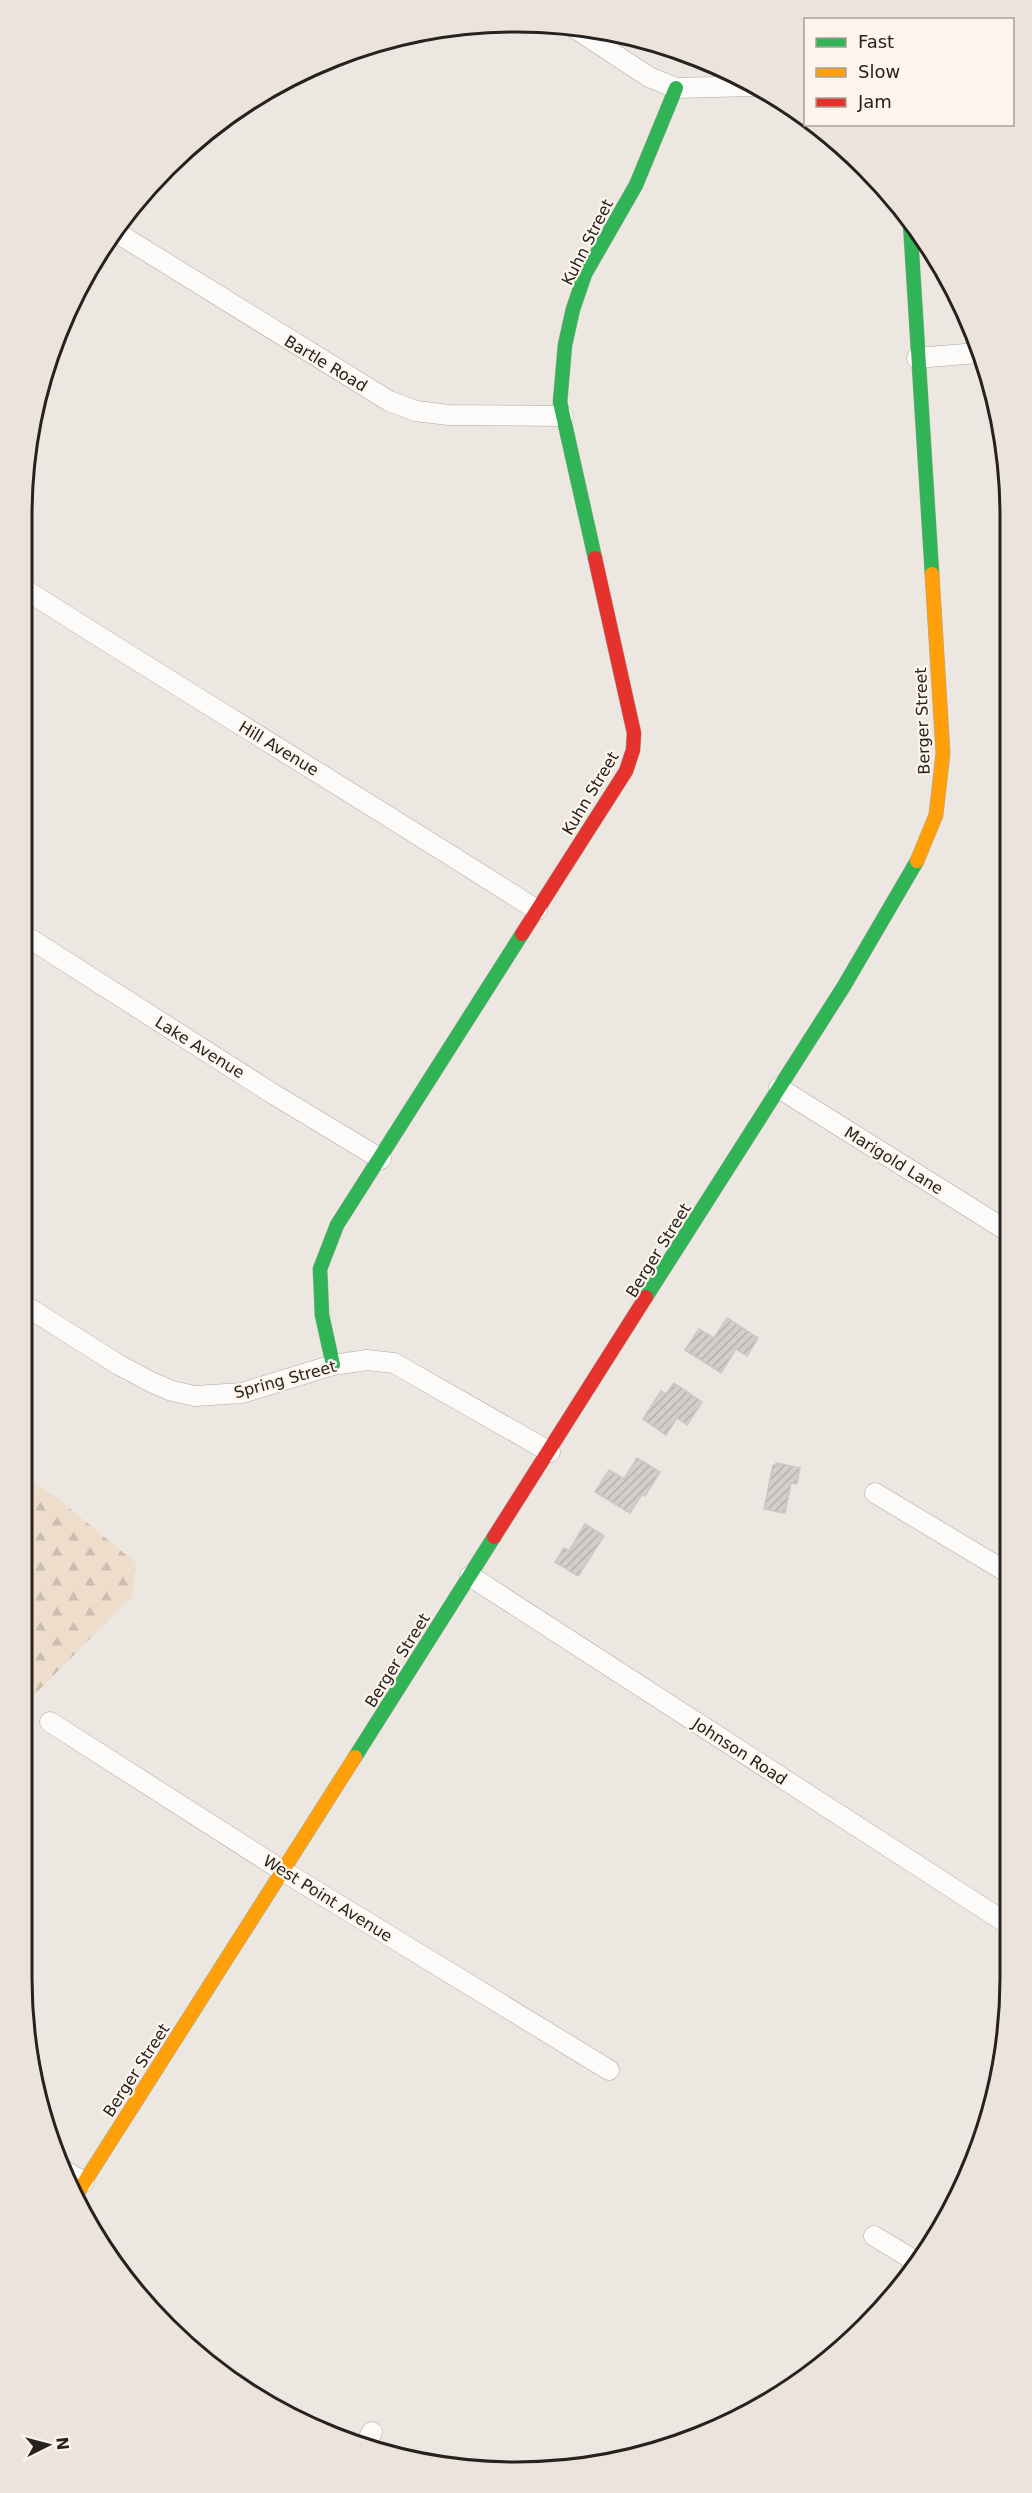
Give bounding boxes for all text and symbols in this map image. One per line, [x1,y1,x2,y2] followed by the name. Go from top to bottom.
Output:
[804,18,1014,126] legend
[858,31,894,52] text: Fast
[858,61,900,82] text: Slow
[857,91,892,112] text: Jam
[558,196,617,288] street label: Kuhn Street
[281,331,371,396] street label: Bartle Road
[911,667,934,775] street label: Berger Street
[235,717,322,780] street label: Hill Avenue
[558,748,623,838] street label: Kuhn Street
[152,1012,248,1082] street label: Lake Avenue
[841,1122,947,1198] street label: Marigold Lane
[622,1200,695,1301] street label: Berger Street
[232,1357,338,1402] street label: Spring Street
[361,1610,434,1711] street label: Berger Street
[688,1713,790,1789] street label: Johnson Road
[260,1851,396,1946] street label: West Point Avenue
[99,2020,174,2120] street label: Berger Street
[18,2415,78,2475] north arrow
[52,2436,73,2451] text: N

